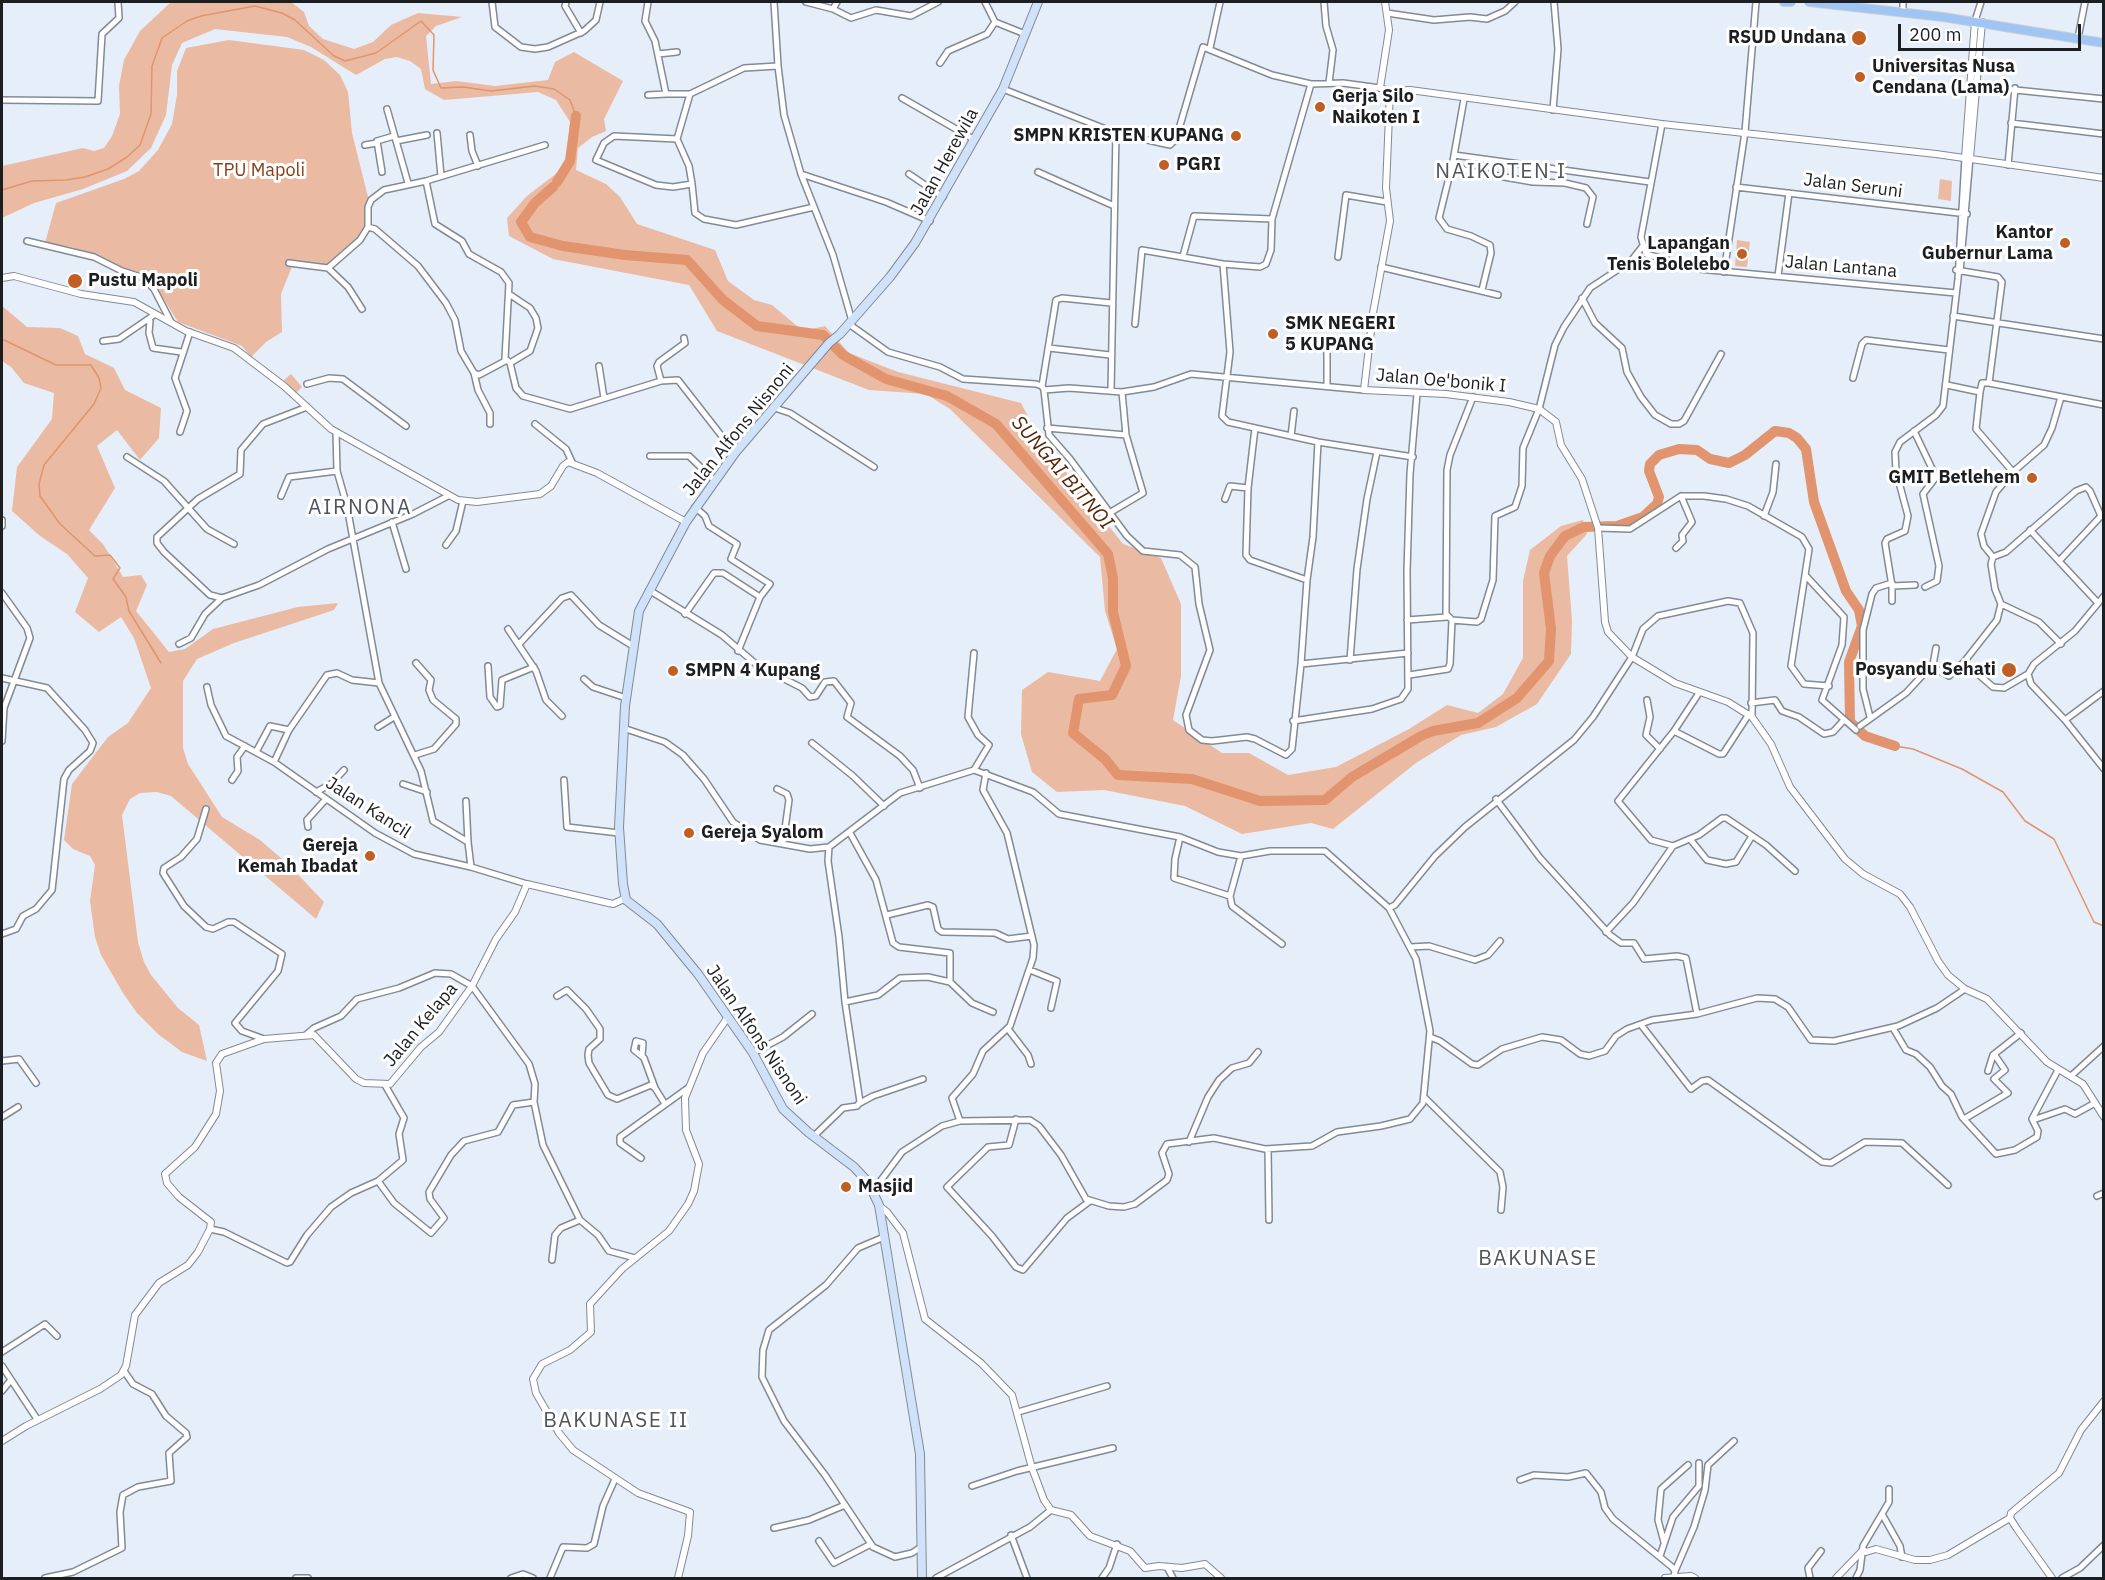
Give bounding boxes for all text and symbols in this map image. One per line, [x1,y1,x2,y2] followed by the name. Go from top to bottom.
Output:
[1901,12,2084,50] scale bar
[1909,23,1961,46] text: 200 m
[1728,27,1846,49] place label: RSUD Undana
[1850,29,1868,47] marker: RSUD Undana
[1872,56,2015,98] place label: Universitas Nusa Cendana (Lama)
[1853,70,1867,84] marker: Universitas Nusa Cendana (Lama)
[1332,86,1420,128] place label: Gerja Silo Naikoten I
[1313,100,1327,114] marker: Gerja Silo Naikoten I
[907,104,983,220] street label: Jalan Herewila
[1013,125,1224,147] place label: SMPN KRISTEN KUPANG
[1229,129,1243,143] marker: SMPN KRISTEN KUPANG
[1176,154,1221,176] place label: PGRI
[1157,158,1171,172] marker: PGRI
[1435,159,1567,185] district label: NAIKOTEN I
[213,160,305,182] park label: TPU Mapoli
[1802,169,1904,203] street label: Jalan Seruni
[1922,222,2053,264] place label: Kantor Gubernur Lama
[1607,233,1730,276] place label: Lapangan Tenis Bolelebo
[2058,236,2072,250] marker: Kantor Gubernur Lama
[1735,247,1749,261] marker: Lapangan Tenis Bolelebo
[1784,251,1898,283] street label: Jalan Lantana
[88,270,198,292] place label: Pustu Mapoli
[66,272,84,290] marker: Pustu Mapoli
[1285,313,1395,356] place label: SMK NEGERI 5 KUPANG
[1266,327,1280,341] marker: SMK NEGERI 5 KUPANG
[679,359,799,501] street label: Jalan Alfons Nisnoni
[1375,365,1507,397] street label: Jalan Oe'bonik I
[1006,411,1118,535] water label: SUNGAI BITNOI
[1888,467,2020,489] place label: GMIT Betlehem
[2025,471,2039,485] marker: GMIT Betlehem
[308,495,412,521] district label: AIRNONA
[1855,659,1996,681] place label: Posyandu Sehati
[685,660,820,682] place label: SMPN 4 Kupang
[2000,661,2018,679] marker: Posyandu Sehati
[666,664,680,678] marker: SMPN 4 Kupang
[321,772,415,844] street label: Jalan Kancil
[701,822,824,844] place label: Gereja Syalom
[682,826,696,840] marker: Gereja Syalom
[238,835,358,878] place label: Gereja Kemah Ibadat
[363,849,377,863] marker: Gereja Kemah Ibadat
[701,961,811,1109] street label: Jalan Alfons Nisnoni
[380,979,462,1071] street label: Jalan Kelapa
[858,1176,913,1198] place label: Masjid
[839,1180,853,1194] marker: Masjid
[1478,1246,1598,1272] district label: BAKUNASE
[543,1408,689,1434] district label: BAKUNASE II

